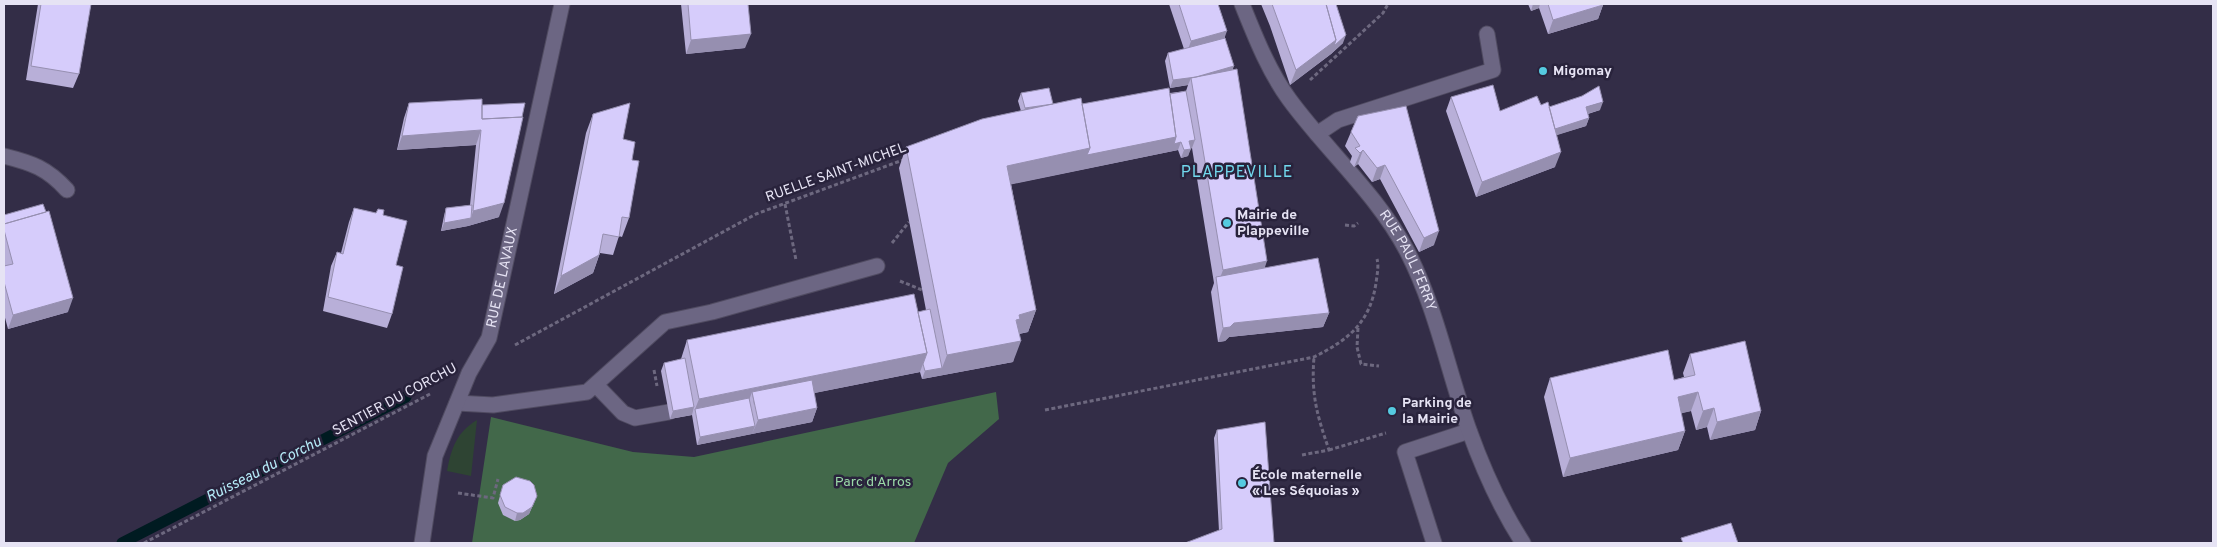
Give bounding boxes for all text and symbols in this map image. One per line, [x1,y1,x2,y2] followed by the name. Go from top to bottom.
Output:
[1553,63,1612,80] place label: Migomay
[1537,65,1549,77] marker: Migomay
[763,140,909,206] street label: RUELLE SAINT-MICHEL
[1181,163,1293,183] district label: PLAPPEVILLE
[1237,207,1309,240] place label: Mairie de Plappeville
[1375,207,1440,313] street label: RUE PAUL FERRY
[1221,217,1233,229] marker: Mairie de Plappeville
[483,225,522,329] street label: RUE DE LAVAUX
[330,360,460,440] street label: SENTIER DU CORCHU
[1402,395,1472,428] place label: Parking de la Mairie
[1386,405,1398,417] marker: Parking de la Mairie
[203,432,326,507] water label: Ruisseau du Corchu
[1252,466,1362,500] place label: École maternelle « Les Séquoias »
[835,474,911,491] park label: Parc d'Arros
[1236,477,1248,489] marker: École maternelle « Les Séquoias »

